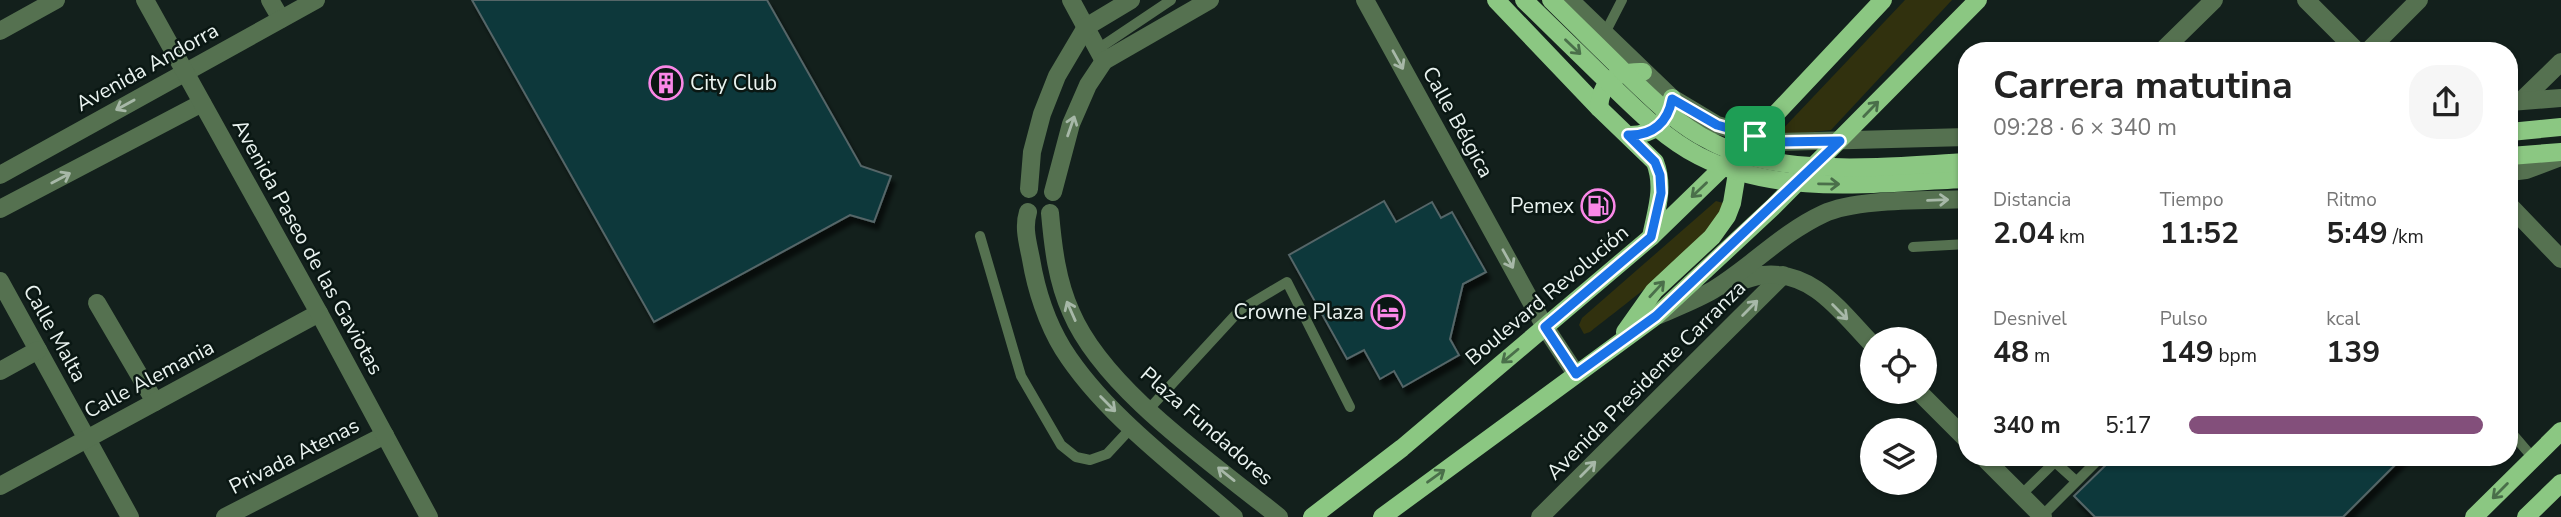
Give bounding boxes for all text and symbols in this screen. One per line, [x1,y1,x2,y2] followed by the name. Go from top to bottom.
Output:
[71,16,223,118] street label: Avenida Andorra
[1564,39,1581,56] one-way arrow
[1392,49,1405,70] one-way arrow
[1993,60,2293,111] text: Carrera matutina
[1416,61,1500,183] street label: Calle Bélgica
[647,64,685,102] building icon: City Club
[2409,65,2483,139] button: share
[690,69,777,97] place label: City Club
[115,99,136,112] one-way arrow
[1862,101,1879,118] one-way arrow
[1725,106,1785,166] pin
[1993,112,2177,143] text: 09:28 · 6 × 340 m
[226,114,390,380] street label: Avenida Paseo de las Gaviotas
[1066,116,1078,138] one-way arrow
[1736,117,1774,155] icon: arrive
[50,171,70,185] one-way arrow
[1817,178,1840,191] one-way arrow
[1691,181,1708,198] one-way arrow
[1579,187,1617,225] fuel station icon: Pemex
[1993,187,2071,213] text: Distancia
[2160,187,2224,213] text: Tiempo
[2326,187,2377,213] text: Ritmo
[1510,192,1574,220] place label: Pemex
[1926,194,1949,207] one-way arrow
[1993,213,2054,254] text: 2.04
[2160,213,2239,254] text: 11:52
[2326,213,2388,254] text: 5:49
[1459,218,1635,372] street label: Boulevard Revolución
[2054,224,2085,250] text: km
[2388,224,2424,250] text: /km
[1501,248,1515,269] one-way arrow
[1540,274,1752,486] street label: Avenida Presidente Carranza
[17,279,93,387] street label: Calle Malta
[1649,280,1665,298] one-way arrow
[1369,293,1407,331] hotel icon: Crowne Plaza
[1233,298,1364,326] place label: Crowne Plaza
[1064,300,1077,322] one-way arrow
[1741,300,1758,317] one-way arrow
[1831,303,1848,320] one-way arrow
[1993,306,2067,332] text: Desnivel
[2160,306,2207,332] text: Pulso
[2326,306,2360,332] text: kcal
[1860,327,1937,495] map controls
[1860,327,1937,404] button: locate
[1993,332,2029,373] text: 48
[2160,332,2214,373] text: 149
[2326,332,2380,373] text: 139
[79,333,219,425] street label: Calle Alemania
[2029,343,2050,369] text: m
[2214,343,2257,369] text: bpm
[1501,348,1519,364] one-way arrow
[1135,360,1279,492] street label: Plaza Fundadores
[1099,395,1116,412] one-way arrow
[1993,410,2061,441] text: 340 m
[2105,410,2152,441] text: 5:17
[224,411,364,501] street label: Privada Atenas
[1860,418,1937,495] button: layers
[1580,460,1597,477] one-way arrow
[1218,466,1236,482] one-way arrow
[1426,469,1445,483] one-way arrow
[2492,482,2509,499] one-way arrow

